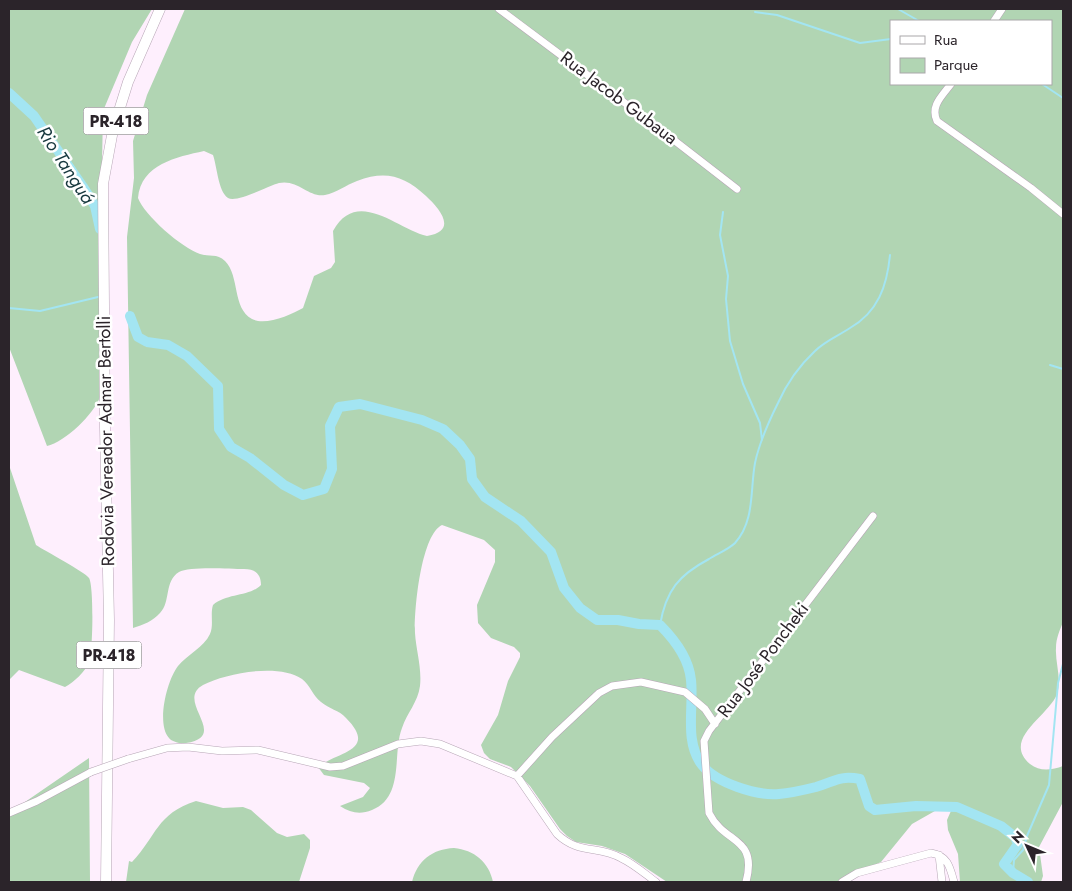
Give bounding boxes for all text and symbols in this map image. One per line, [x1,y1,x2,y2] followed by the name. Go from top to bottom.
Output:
[890,20,1052,85] legend
[934,29,958,51] text: Rua
[555,45,683,151] street label: Rua Jacob Gubaua
[934,54,978,76] text: Parque
[84,108,148,134] road number: PR-418
[31,121,102,210] water label: Rio Tanguá
[91,315,121,567] street label: Rodovia Vereador Admar Bertolli
[711,597,815,723] street label: Rua José Poncheki
[76,642,142,668] road number: PR-418
[1002,821,1052,871] north arrow
[1007,826,1029,848] text: N

